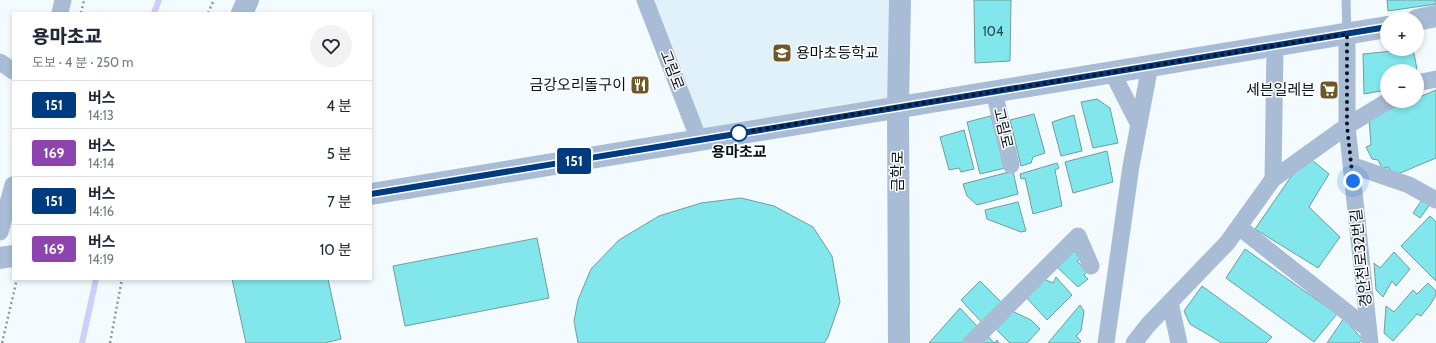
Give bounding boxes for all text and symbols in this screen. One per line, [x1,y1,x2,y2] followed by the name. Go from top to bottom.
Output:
[1380,12,1424,108] map controls
[1380,12,1424,56] button: +
[983,23,1004,39] house number: 104
[32,25,102,48] text: 용마초교
[310,25,352,67] button: heart
[771,42,793,64] school or university icon: 용마초등학교
[796,44,879,62] place label: 용마초등학교
[656,47,688,93] street label: 고림로
[32,54,133,70] text: 도보 · 4 분 · 250 m
[1380,64,1424,108] button: −
[629,74,651,96] restaurant icon: 금강오리돌구이
[529,76,626,94] place label: 금강오리돌구이
[1318,79,1340,101] supermarket icon: 세븐일레븐
[1246,81,1315,99] place label: 세븐일레븐
[88,89,116,107] text: 버스
[45,96,63,114] text: 151
[326,97,352,115] text: 4 분
[990,106,1016,150] street label: 고림로
[88,107,114,123] text: 14:13
[730,124,748,142] marker: 용마초교
[88,137,116,155] text: 버스
[711,143,767,161] place label: 용마초교
[44,144,64,162] text: 169
[327,145,352,163] text: 5 분
[551,148,597,174] line badge: 151
[889,150,907,192] street label: 금학로
[565,152,583,170] text: 151
[88,155,114,171] text: 14:14
[1343,171,1363,191] your location
[88,185,116,203] text: 버스
[45,192,63,210] text: 151
[327,193,352,211] text: 7 분
[88,203,114,219] text: 14:16
[1347,208,1375,308] street label: 경안천로32번길
[88,233,116,251] text: 버스
[44,240,64,258] text: 169
[319,241,352,259] text: 10 분
[88,251,114,267] text: 14:19

